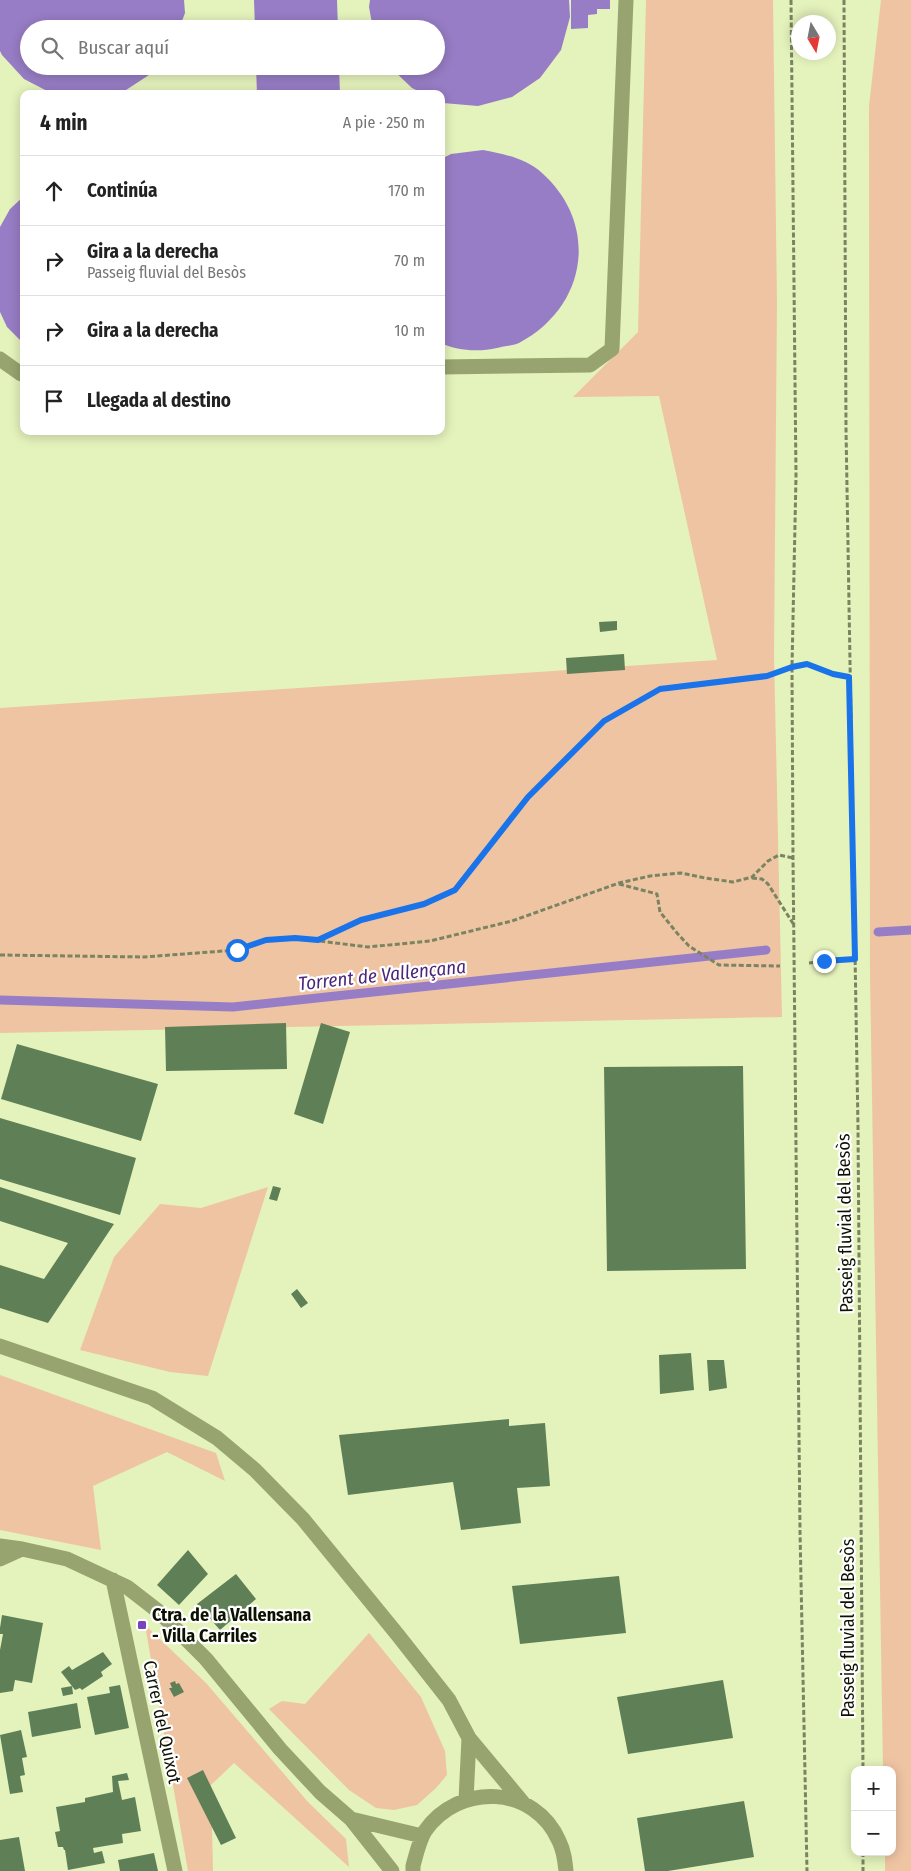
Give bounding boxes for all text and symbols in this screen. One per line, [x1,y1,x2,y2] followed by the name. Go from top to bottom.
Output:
[791,15,836,60] north arrow
[20,20,445,75] search box
[38,34,66,62] icon: search
[78,36,169,59] text: Buscar aquí
[40,110,88,136] text: 4 min
[343,113,425,132] text: A pie · 250 m
[40,177,68,205] icon: ahead
[87,179,158,202] text: Continúa
[388,181,425,200] text: 170 m
[87,240,219,263] text: Gira a la derecha
[40,247,68,275] icon: right
[394,251,425,270] text: 70 m
[87,263,246,282] text: Passeig fluvial del Besòs
[40,317,68,345] icon: right
[87,319,219,342] text: Gira a la derecha
[394,321,425,340] text: 10 m
[40,387,68,415] icon: arrive
[87,389,231,412] text: Llegada al destino
[226,939,249,962] route start
[813,950,836,973] route end
[297,955,467,995] water label: Torrent de Vallençana
[832,1133,858,1313] street label: Passeig fluvial del Besòs
[837,1538,859,1718] street label: Passeig fluvial del Besòs
[152,1604,311,1647] place label: Ctra. de la Vallensana - Villa Carriles
[136,1619,148,1631] marker: Ctra. de la Vallensana - Villa Carriles
[138,1659,186,1786] street label: Carrer del Quixot
[851,1766,896,1856] map controls
[851,1766,896,1811] button: +
[851,1811,896,1856] button: −

